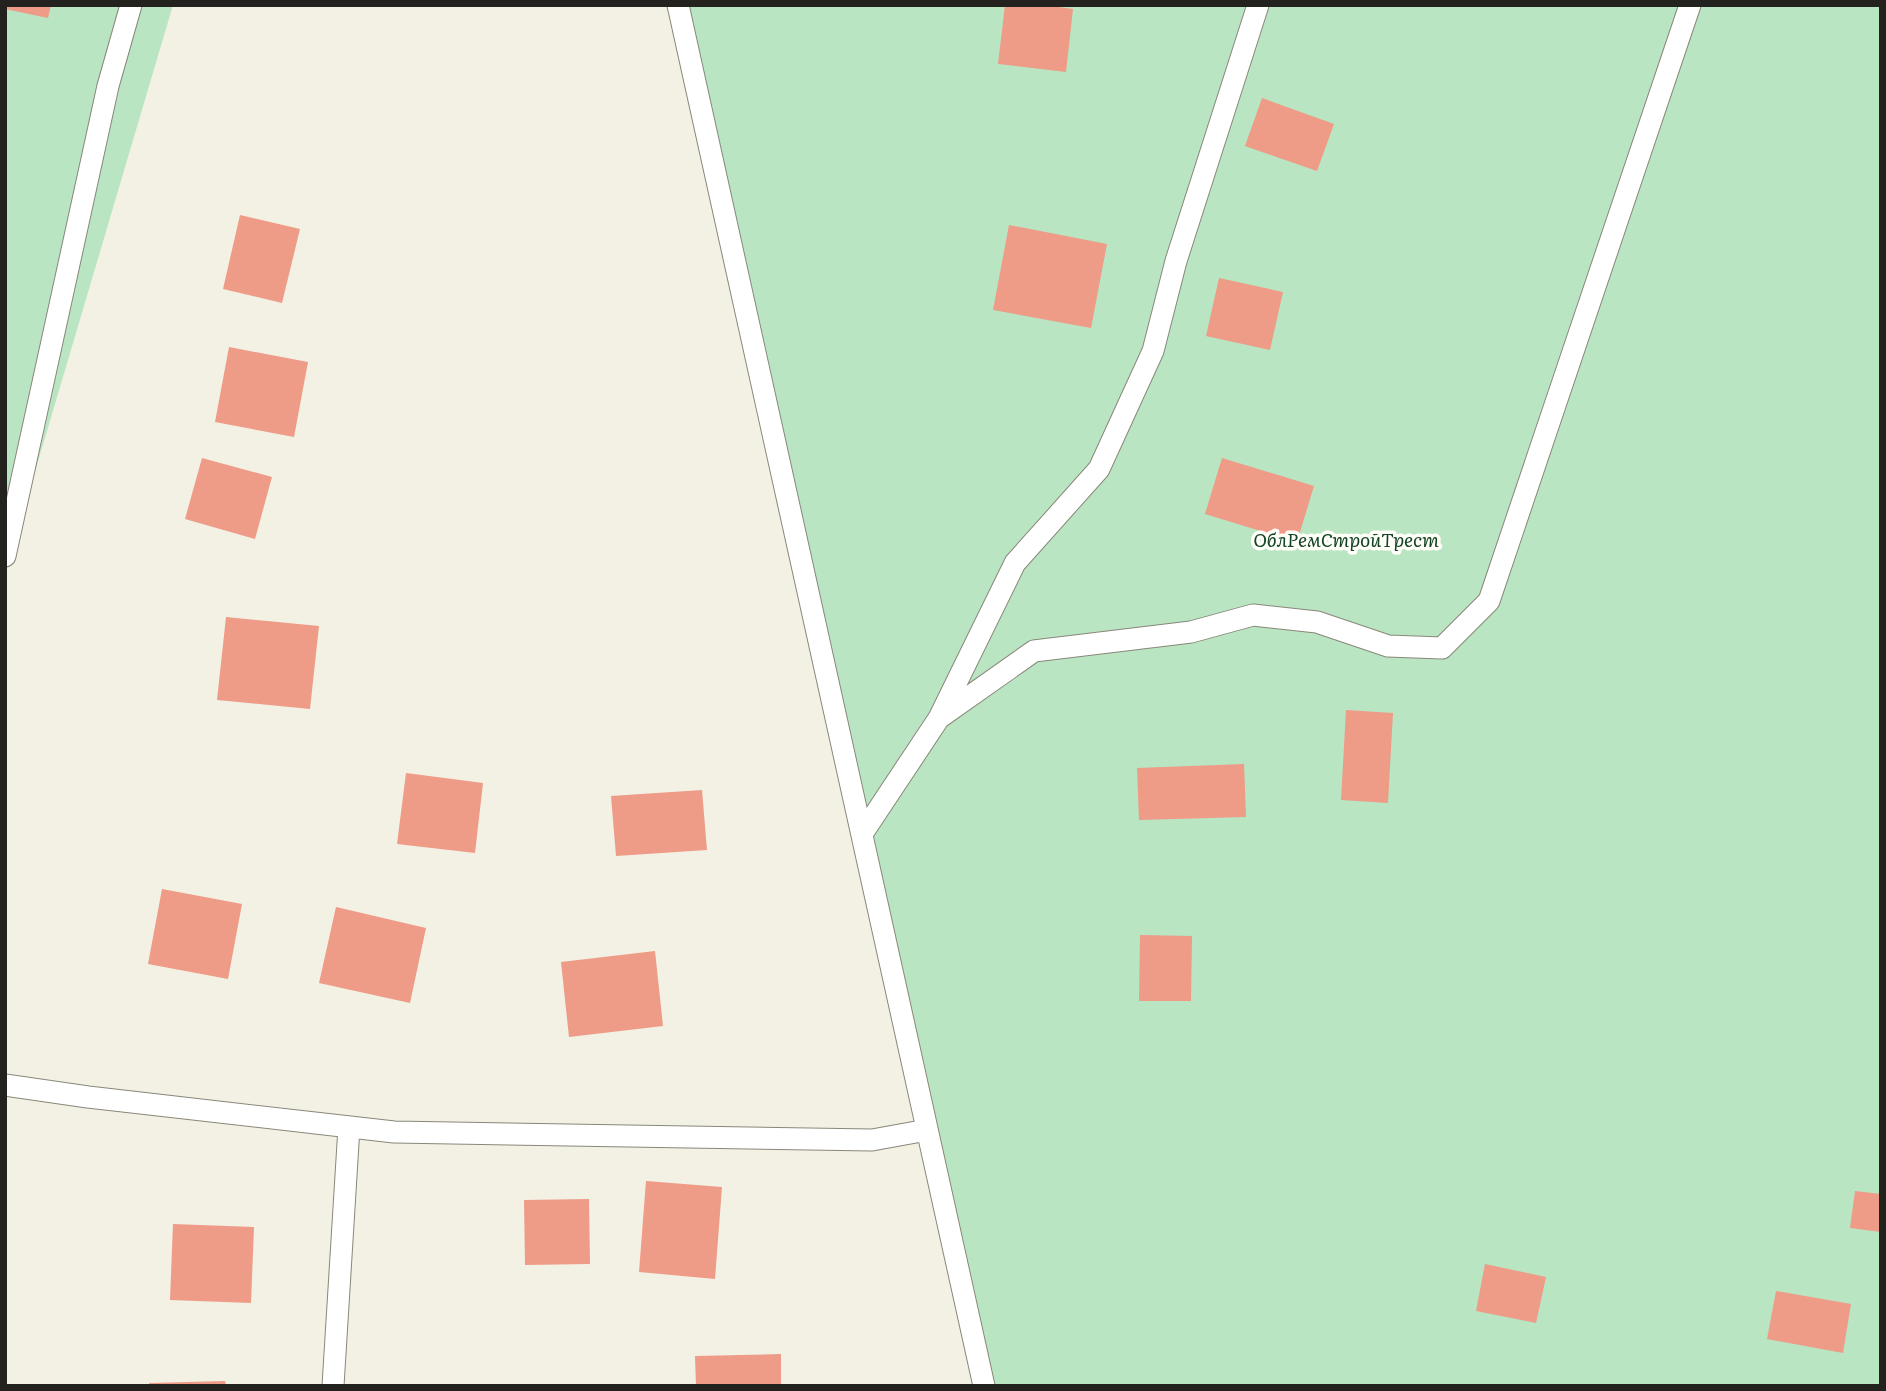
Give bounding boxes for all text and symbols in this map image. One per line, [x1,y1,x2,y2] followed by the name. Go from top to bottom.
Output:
[1253,525,1439,553] park label: ОблРемСтройТрест

